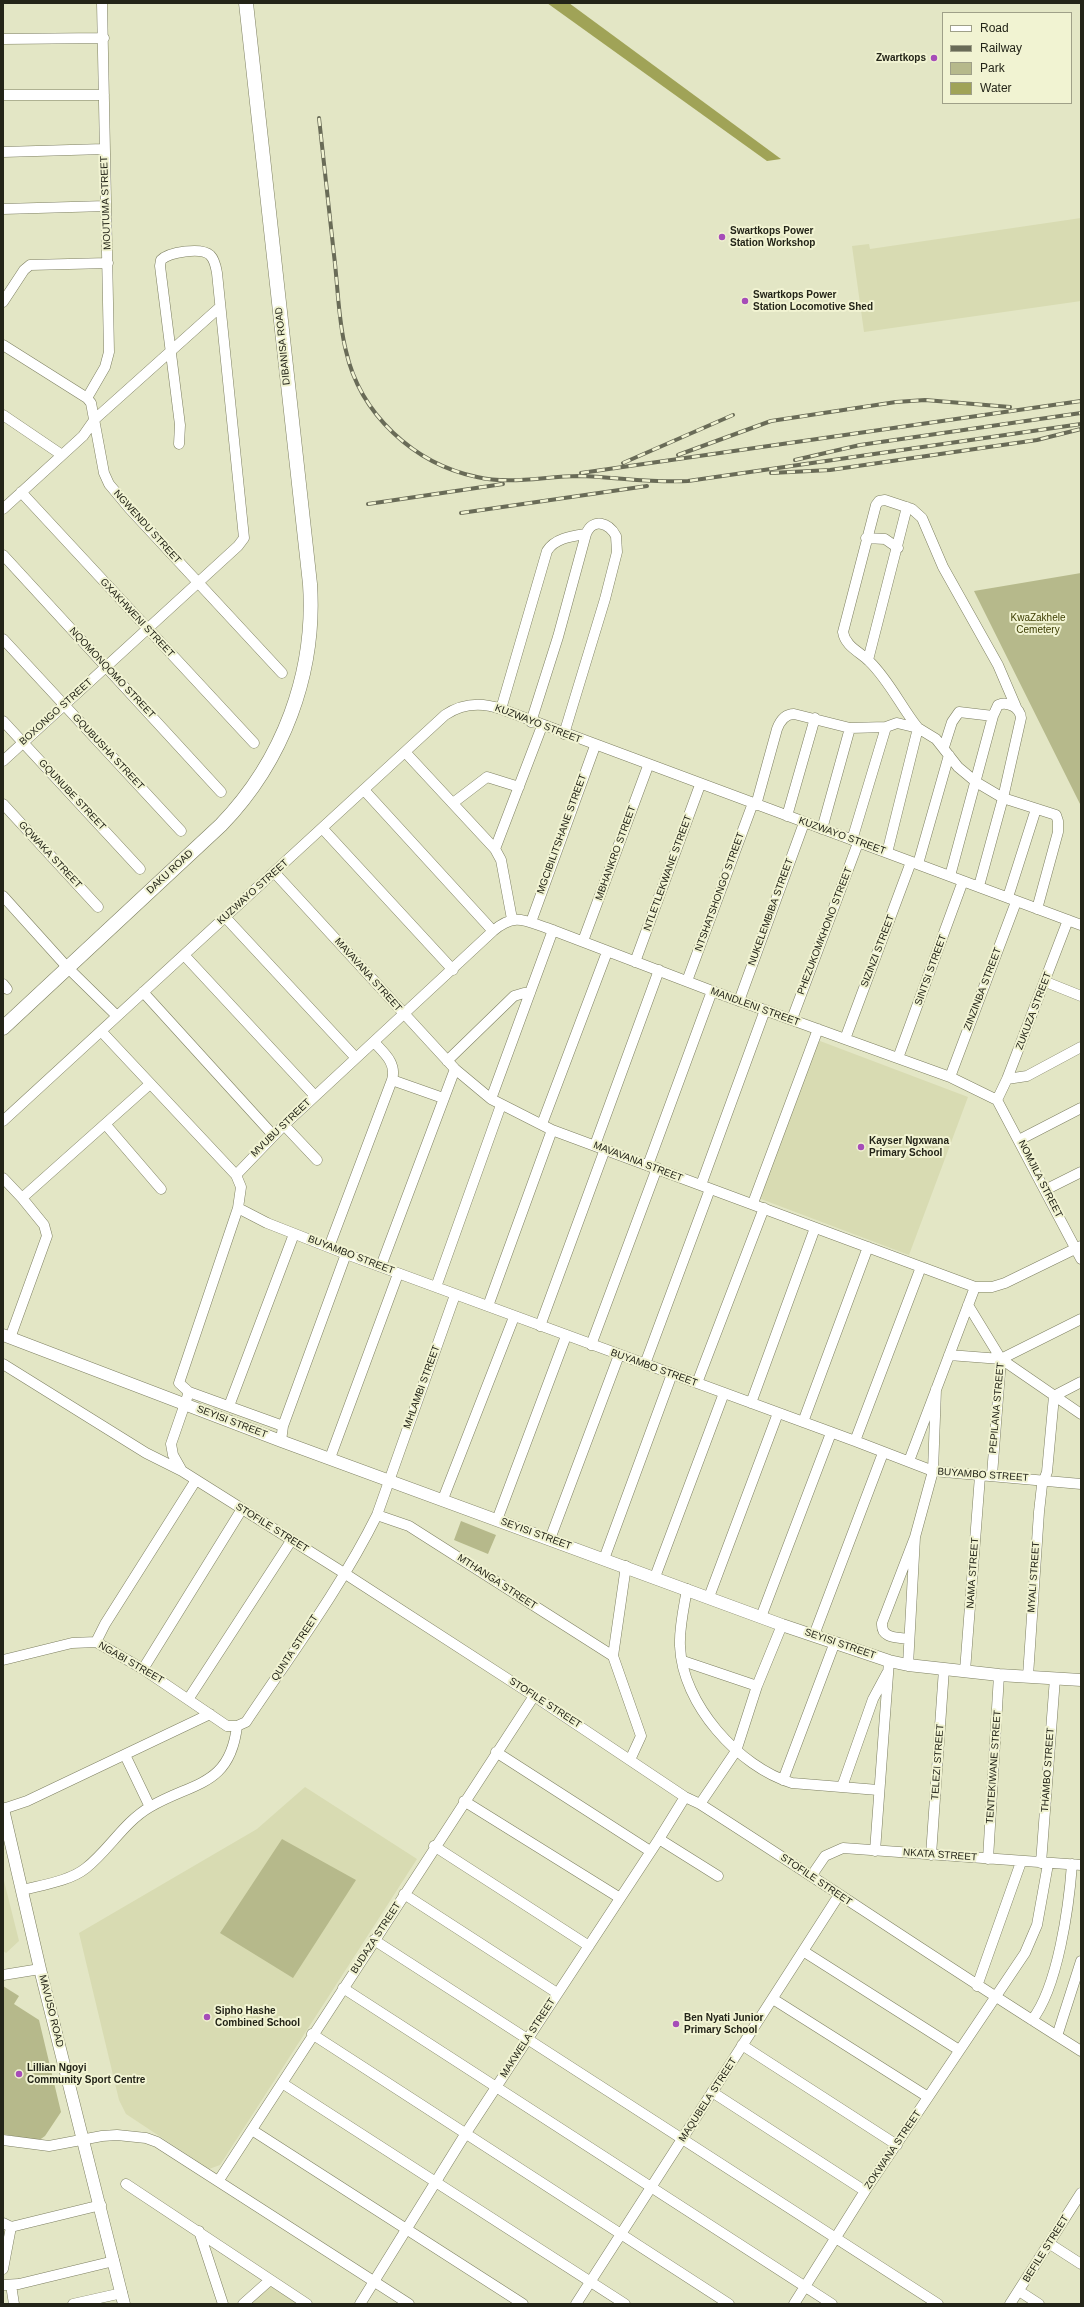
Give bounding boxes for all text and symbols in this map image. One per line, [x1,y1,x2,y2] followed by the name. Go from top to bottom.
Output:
[942,12,1072,104] legend
[980,21,1009,35] text: Road
[980,41,1022,55] text: Railway
[876,52,926,64] place label: Zwartkops
[929,53,939,63] marker: Zwartkops
[980,61,1005,75] text: Park
[980,81,1012,95] text: Water
[98,156,114,250] street label: MOUTUMA STREET
[730,225,815,248] place label: Swartkops Power Station Workshop
[717,232,727,242] marker: Swartkops Power Station Workshop
[753,289,873,312] place label: Swartkops Power Station Locomotive Shed
[740,296,750,306] marker: Swartkops Power Station Locomotive Shed
[273,306,293,386] street label: DIBANISA ROAD
[111,488,183,566] street label: NGWENDU STREET
[97,576,177,660] street label: GXAKHWENI STREET
[1010,612,1066,636] park label: KwaZakhele Cemetery
[67,625,157,721] street label: NQOMONQOMO STREET
[17,676,95,748] street label: BOXONGO STREET
[493,702,583,746] street label: KUZWAYO STREET
[70,712,146,792] street label: GQUBUSHA STREET
[36,757,108,833] street label: GQUNUBE STREET
[535,772,589,896] street label: MGCIBILITSHANE STREET
[593,804,639,902] street label: MBHANKRO STREET
[641,813,695,933] street label: NTLETLEKWANE STREET
[797,815,887,857] street label: KUZWAYO STREET
[16,819,84,891] street label: GQWAKA STREET
[693,831,747,953] street label: NTSHATSHONGO STREET
[144,847,196,897] street label: DAKU ROAD
[215,857,291,927] street label: KUZWAYO STREET
[746,857,796,967] street label: NUKELEMBIBA STREET
[795,866,855,996] street label: PHEZUKOMKHONO STREET
[859,913,897,989] street label: SIZINZI STREET
[913,933,949,1007] street label: SINTSI STREET
[332,936,404,1014] street label: MAVAVANA STREET
[962,946,1004,1032] street label: ZINZINBA STREET
[1014,970,1054,1052] street label: ZUKUZA STREET
[709,985,801,1029] street label: MANDLENI STREET
[249,1096,313,1160] street label: MVUBU STREET
[869,1135,949,1158] place label: Kayser Ngxwana Primary School
[1015,1138,1065,1220] street label: NOMJILA STREET
[592,1139,684,1185] street label: MAVAVANA STREET
[856,1142,866,1152] marker: Kayser Ngxwana Primary School
[306,1233,396,1277] street label: BUYAMBO STREET
[401,1344,443,1430] street label: MHLAMBI STREET
[609,1347,699,1389] street label: BUYAMBO STREET
[987,1362,1007,1454] street label: PEPILANA STREET
[195,1403,269,1441] street label: SEYISI STREET
[937,1466,1029,1484] street label: BUYAMBO STREET
[233,1501,311,1555] street label: STOFILE STREET
[499,1516,573,1552] street label: SEYISI STREET
[965,1537,981,1609] street label: NAMA STREET
[1026,1541,1042,1613] street label: MYALI STREET
[455,1552,539,1612] street label: MTHANGA STREET
[269,1613,321,1683] street label: QUNTA STREET
[803,1626,877,1662] street label: SEYISI STREET
[96,1639,166,1687] street label: NGABI STREET
[507,1675,583,1731] street label: STOFILE STREET
[984,1710,1004,1824] street label: TENTEKIWANE STREET
[929,1724,947,1800] street label: TELEZI STREET
[1039,1727,1057,1813] street label: THAMBO STREET
[903,1846,977,1864] street label: NKATA STREET
[778,1852,854,1908] street label: STOFILE STREET
[348,1900,404,1976] street label: BUDAZA STREET
[36,1974,66,2048] street label: MAVUSO ROAD
[498,1996,558,2080] street label: MAKWELA STREET
[215,2005,300,2028] place label: Sipho Hashe Combined School
[202,2012,212,2022] marker: Sipho Hashe Combined School
[684,2012,763,2036] place label: Ben Nyati Junior Primary School
[671,2019,681,2029] marker: Ben Nyati Junior Primary School
[676,2056,740,2144] street label: MAQUBELA STREET
[27,2062,145,2086] place label: Lillian Ngoyi Community Sport Centre
[14,2069,24,2079] marker: Lillian Ngoyi Community Sport Centre
[862,2108,924,2192] street label: ZOKWANA STREET
[1021,2213,1071,2285] street label: BEFILE STREET

